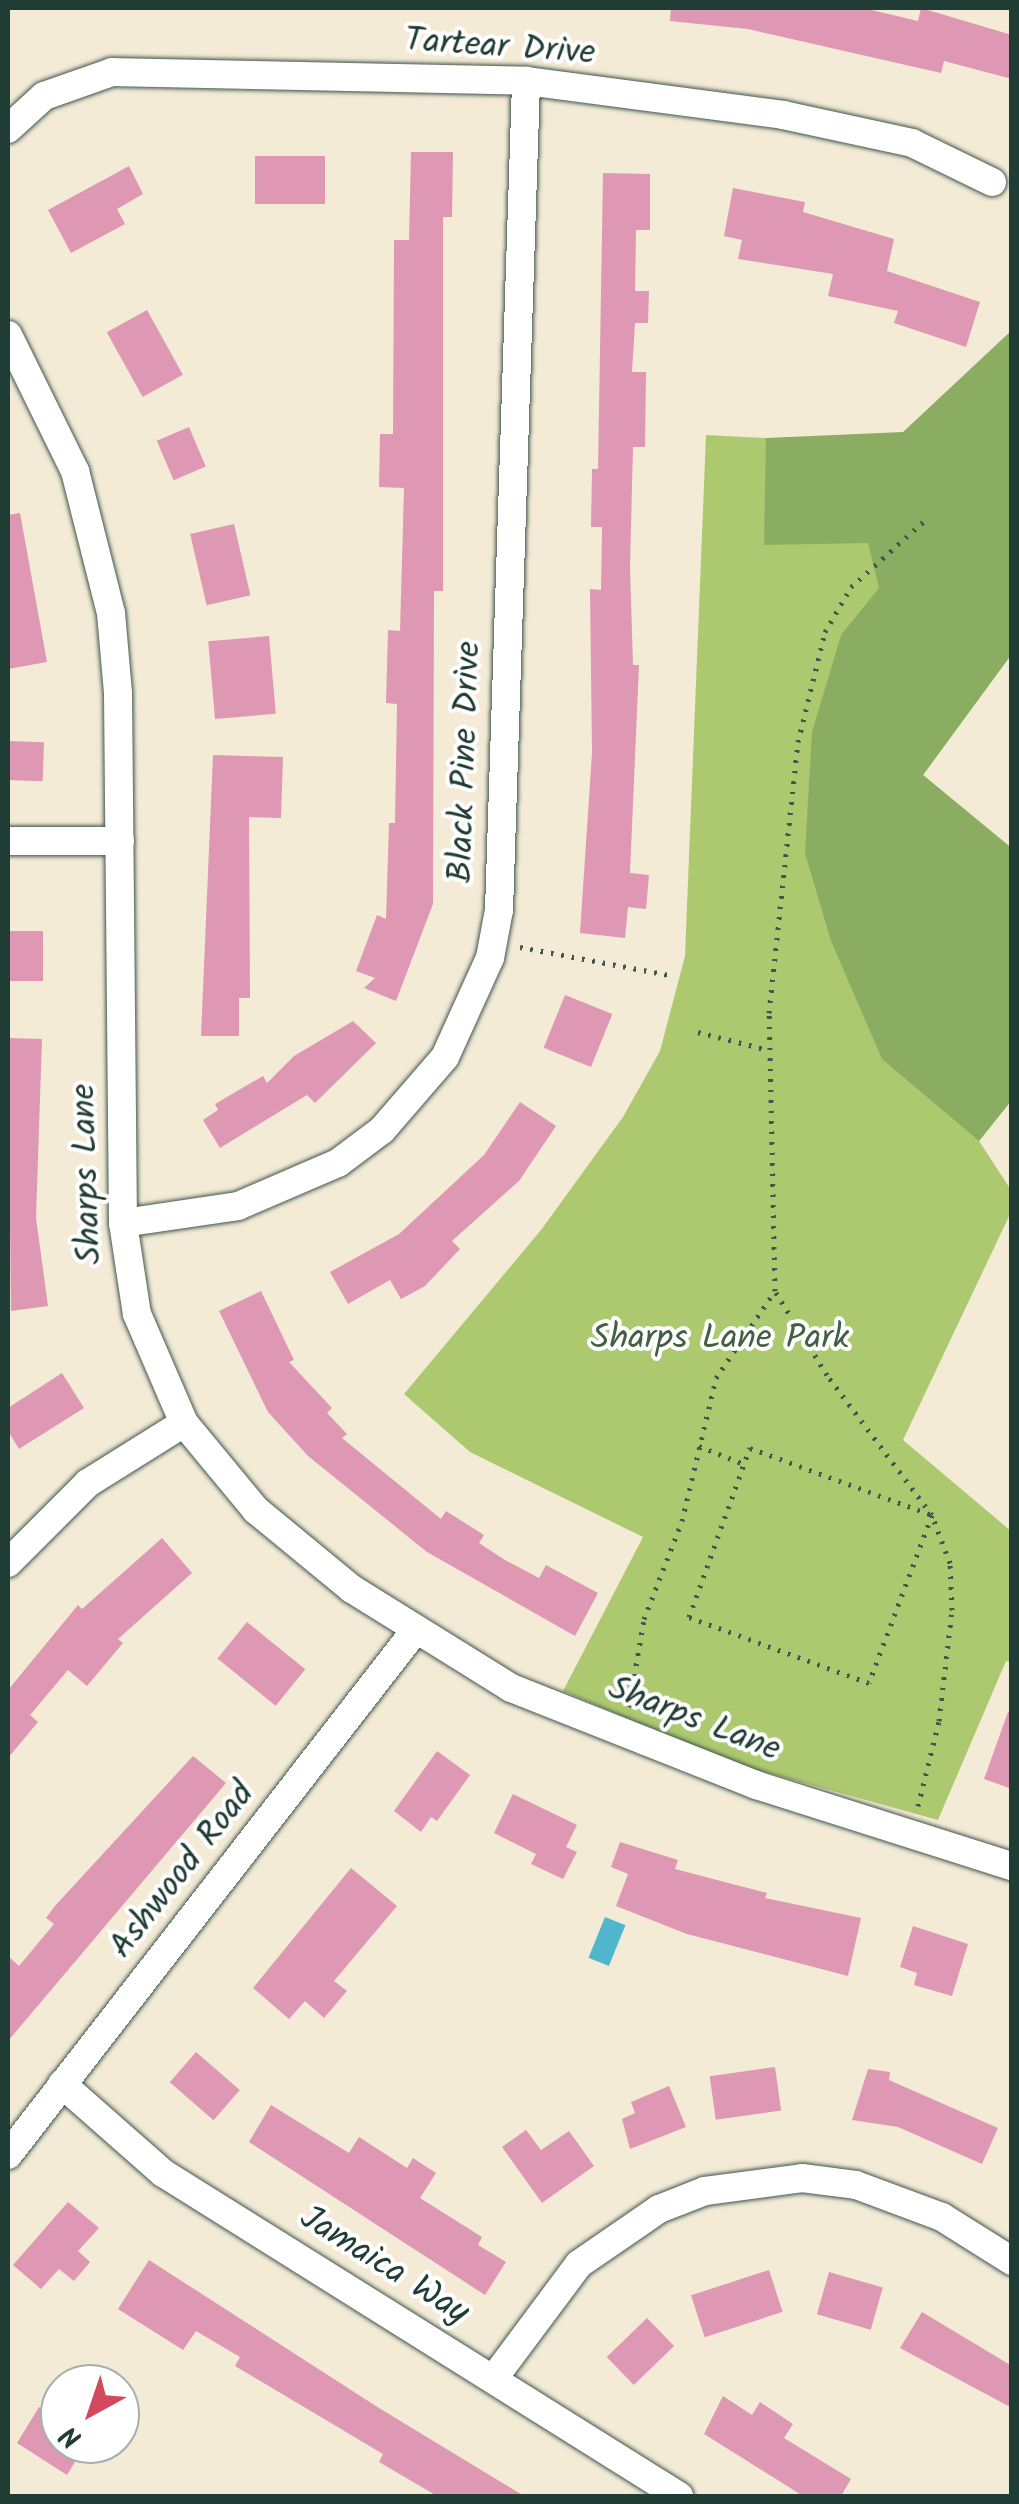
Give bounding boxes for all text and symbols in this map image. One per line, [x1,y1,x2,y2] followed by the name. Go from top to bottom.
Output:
[403,20,597,76] street label: Tartear Drive
[441,640,491,884] street label: Black Pine Drive
[64,1083,112,1265] street label: Sharps Lane
[591,1318,849,1360] park label: Sharps Lane Park
[602,1668,786,1772] street label: Sharps Lane
[101,1775,265,1967] street label: Ashwood Road
[292,2197,476,2335] street label: Jamaica Way
[40,2364,140,2464] north arrow
[50,2413,93,2459] text: N

